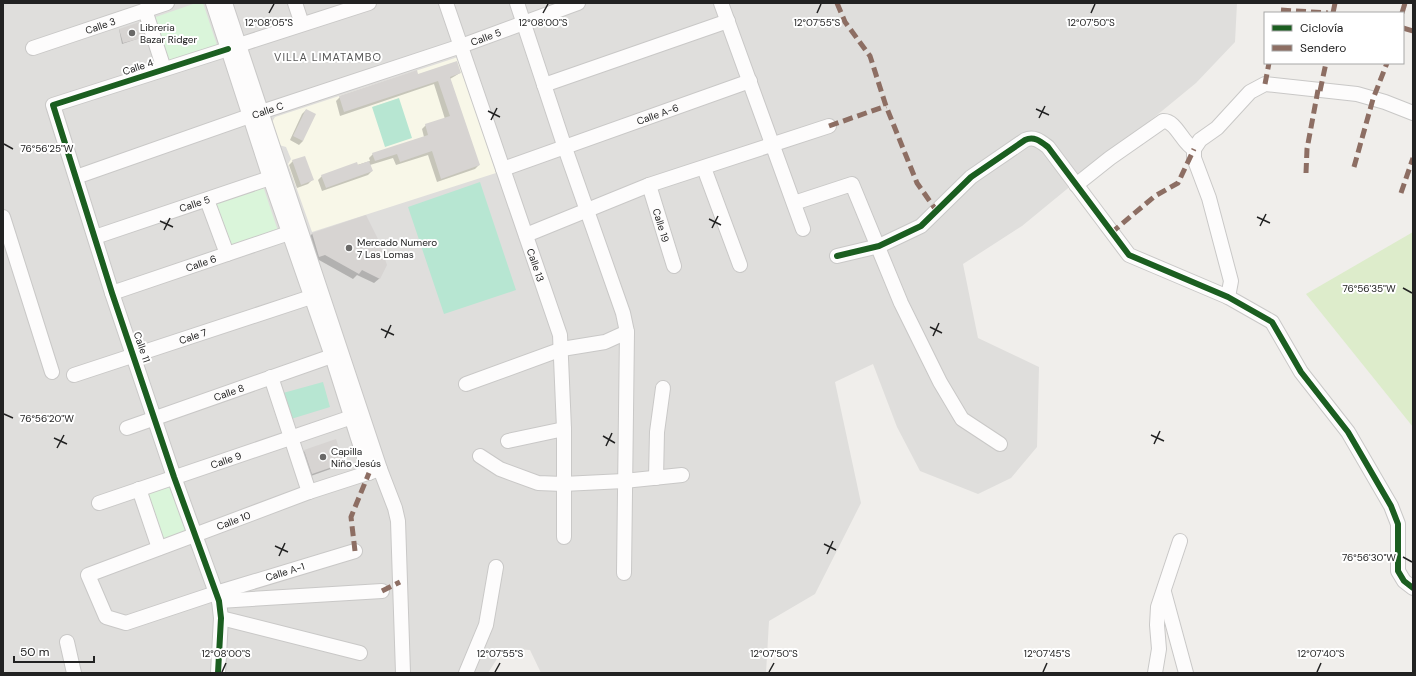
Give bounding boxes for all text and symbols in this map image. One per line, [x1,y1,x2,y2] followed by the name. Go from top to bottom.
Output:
[1264,12,1404,64] legend
[83,14,117,37] street label: Calle 3
[245,16,293,29] text: 12°08'05"S
[518,16,568,29] text: 12°08'00"S
[794,16,841,29] text: 12°07'55"S
[1067,16,1115,29] text: 12°07'50"S
[1300,20,1343,36] text: Ciclovía
[140,21,198,46] place label: Libreria Bazar Ridger
[469,25,503,48] street label: Calle 5
[127,28,137,38] marker: Libreria Bazar Ridger
[1300,40,1346,56] text: Sendero
[274,50,382,64] district label: VILLA LIMATAMBO
[121,56,155,78] street label: Calle 4
[250,99,285,121] street label: Calle C
[635,101,680,127] street label: Calle A-6
[20,142,74,155] text: 76°56'25"W
[177,192,212,215] street label: Calle 5
[650,207,673,244] street label: Calle 19
[357,236,437,261] place label: Mercado Numero 7 Las Lomas
[344,243,354,253] marker: Mercado Numero 7 Las Lomas
[524,247,548,283] street label: Calle 13
[184,252,218,274] street label: Calle 6
[1342,282,1396,295] text: 76°56'35"W
[177,325,208,347] street label: Cale 7
[131,330,153,364] street label: Calle 11
[212,381,246,404] street label: Calle 8
[20,412,74,425] text: 76°56'20"W
[331,445,381,470] place label: Capilla Niño Jesús
[209,449,243,471] street label: Calle 9
[318,452,328,462] marker: Capilla Niño Jesús
[215,508,252,533] street label: Calle 10
[1342,551,1396,564] text: 76°56'30"W
[264,560,306,584] street label: Calle A-1
[14,638,94,664] scale bar
[20,644,49,660] text: 50 m
[201,647,251,660] text: 12°08'00"S
[477,647,524,660] text: 12°07'55"S
[750,647,798,660] text: 12°07'50"S
[1024,647,1070,660] text: 12°07'45"S
[1297,647,1345,660] text: 12°07'40"S

